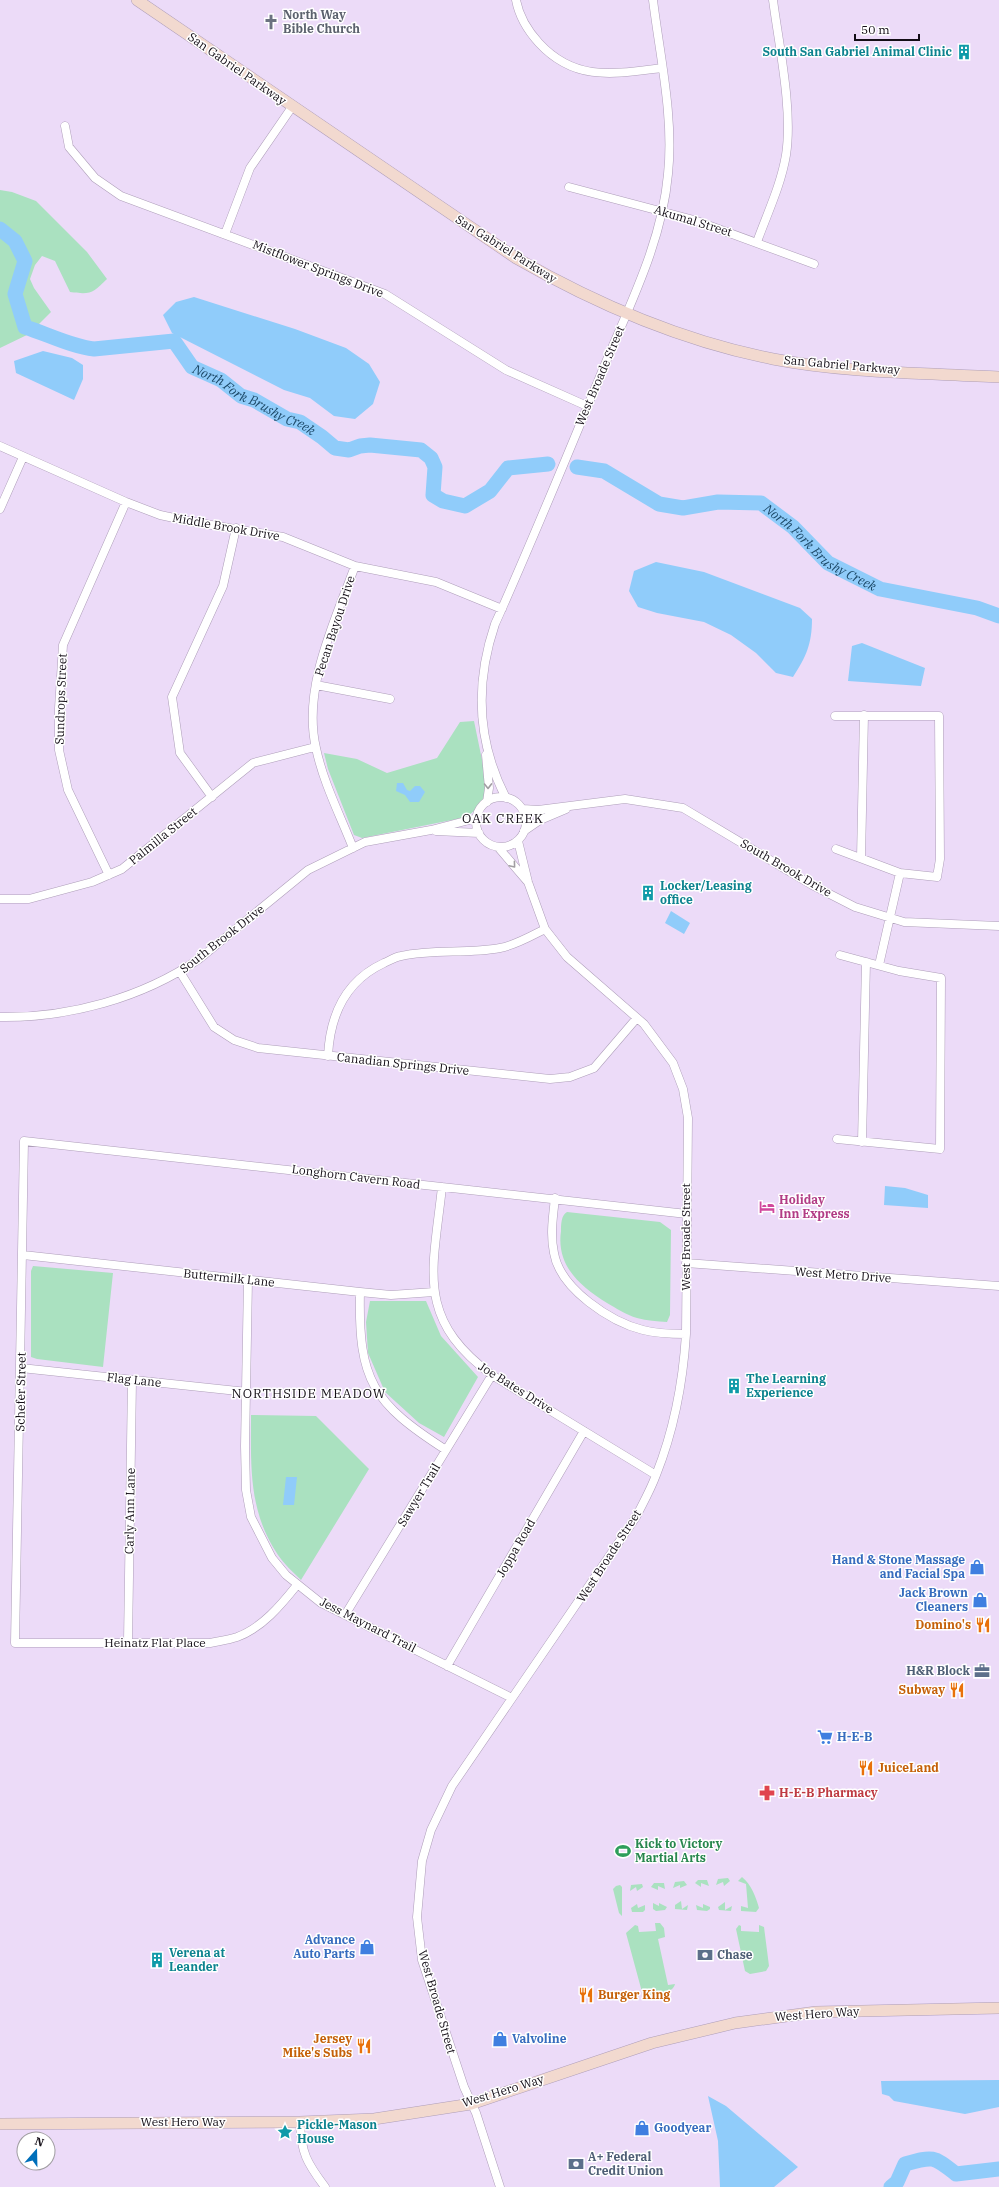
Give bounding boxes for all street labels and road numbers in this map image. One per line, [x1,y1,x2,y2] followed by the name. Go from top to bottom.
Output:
[185,29,290,109] street label: San Gabriel Parkway
[652,202,734,239] street label: Akumal Street
[453,211,560,286] street label: San Gabriel Parkway
[251,237,386,300] street label: Mistflower Springs Drive
[572,323,627,428] street label: West Broade Street
[783,352,901,377] street label: San Gabriel Parkway
[171,510,281,543] street label: Middle Brook Drive
[311,574,358,678] street label: Pecan Bayou Drive
[51,653,70,745] street label: Sundrops Street
[126,804,200,868] street label: Palmilla Street
[738,835,835,900] street label: South Brook Drive
[177,901,267,976] street label: South Brook Drive
[336,1049,470,1078] street label: Canadian Springs Drive
[291,1161,421,1192] street label: Longhorn Cavern Road
[678,1183,693,1291] street label: West Broade Street
[794,1264,892,1285] street label: West Metro Drive
[183,1265,276,1290] street label: Buttermilk Lane
[12,1352,29,1432] street label: Schefer Street
[476,1359,557,1417] street label: Joe Bates Drive
[106,1369,162,1390] street label: Flag Lane
[394,1460,443,1529] street label: Sawyer Trail
[121,1468,138,1554] street label: Carly Ann Lane
[573,1507,644,1605] street label: West Broade Street
[493,1516,538,1580] street label: Joppa Road
[318,1594,419,1655] street label: Jess Maynard Trail
[104,1635,206,1650] street label: Heinatz Flat Place
[415,1948,459,2056] street label: West Broade Street
[774,2003,860,2024] street label: West Hero Way
[460,2071,546,2110] street label: West Hero Way
[141,2114,226,2129] street label: West Hero Way

